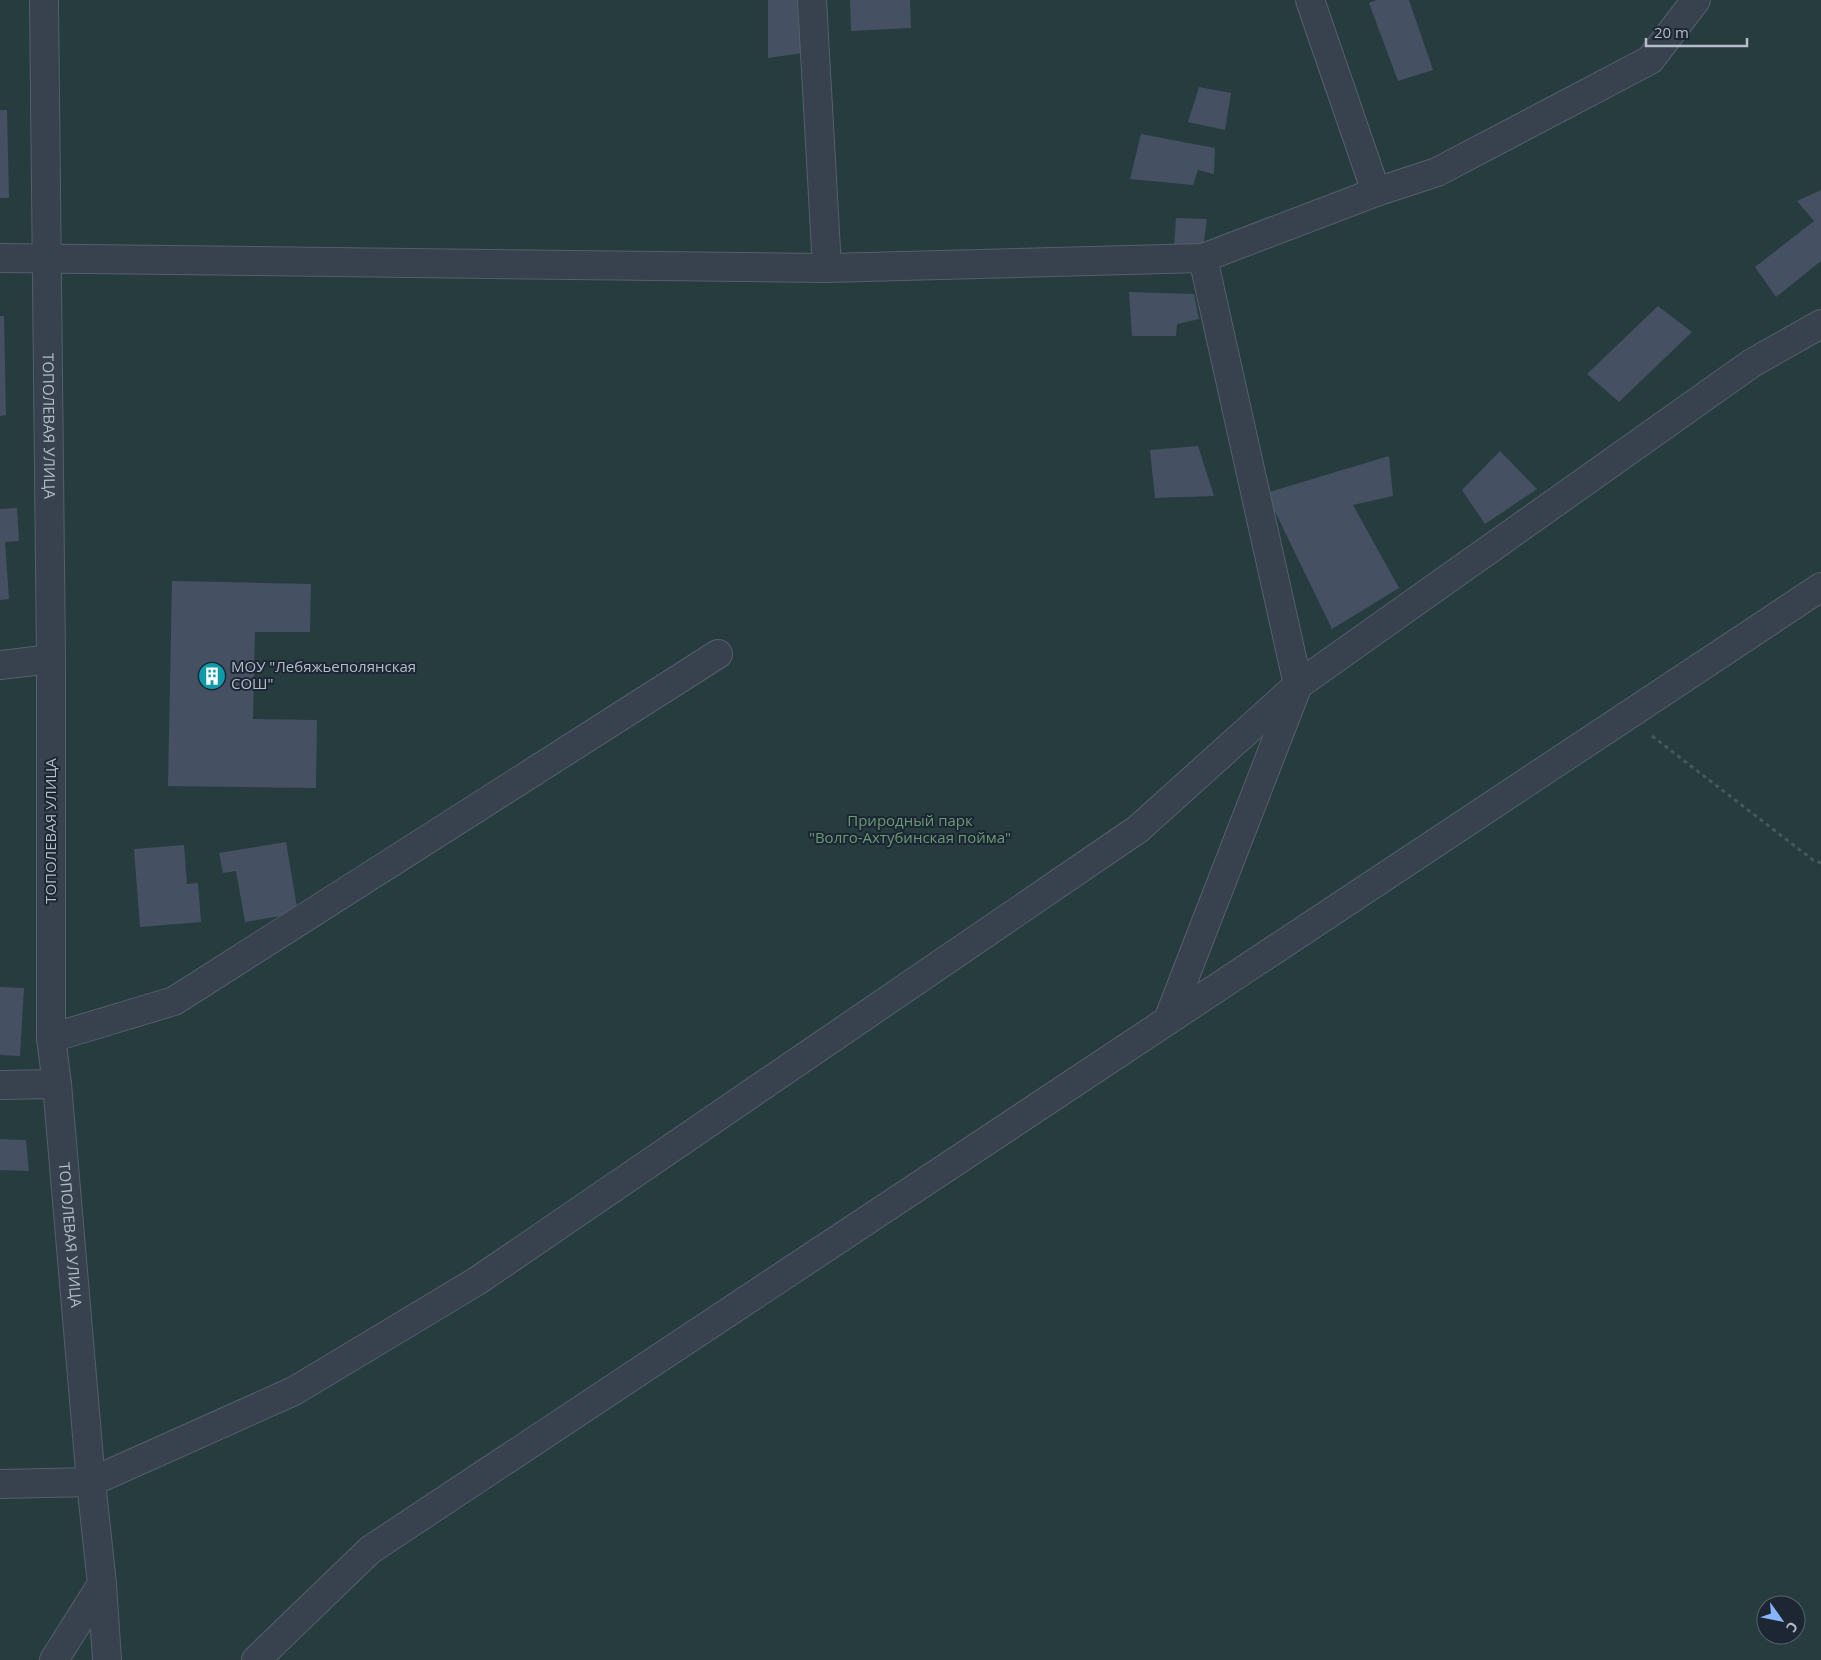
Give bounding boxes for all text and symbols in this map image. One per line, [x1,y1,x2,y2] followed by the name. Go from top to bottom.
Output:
[1646,15,1747,47] scale bar
[1654,22,1689,42] text: 20 m
[39,353,60,499] street label: ТОПОЛЕВАЯ УЛИЦА
[231,656,416,693] place label: МОУ "Лебяжьеполянская СОШ"
[197,661,227,691] building icon: МОУ "Лебяжьеполянская СОШ"
[40,758,60,904] street label: ТОПОЛЕВАЯ УЛИЦА
[809,810,1011,847] park label: Природный парк "Волго-Ахтубинская пойма"
[55,1161,87,1309] street label: ТОПОЛЕВАЯ УЛИЦА
[1756,1595,1806,1645] north arrow
[1782,1618,1803,1636] text: С

